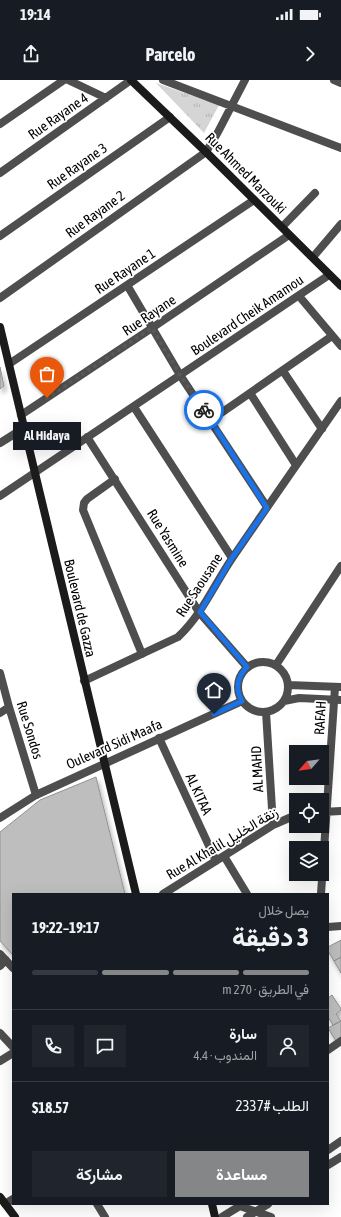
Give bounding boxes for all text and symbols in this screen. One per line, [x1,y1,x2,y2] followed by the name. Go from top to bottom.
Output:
[20,6,51,23] text: 19:14
[20,43,42,65] icon: share
[299,43,321,65] icon: forward
[145,44,196,65] text: Parcelo
[25,89,91,142] street label: Rue Rayane 4
[202,129,290,217] street label: Rue Ahmed Marzouki
[44,140,110,192] street label: Rue Rayane 3
[62,187,128,241] street label: Rue Rayane 2
[92,245,158,297] street label: Rue Rayane 1
[188,271,306,359] street label: Boulevard Cheik Amamou
[119,291,179,339] street label: Rue Rayane
[30,357,64,398] pin
[36,363,58,385] icon: bag
[184,390,224,430] courier
[193,399,215,421] icon: bike
[13,422,81,450] callout: Al Hidaya
[24,428,70,443] text: Al Hidaya
[144,506,192,570] street label: Rue Yasmine
[173,550,225,620] street label: Rue Saousane
[61,557,99,659] street label: Boulevard de Gazza
[197,673,231,714] pin
[203,679,225,701] icon: home
[14,699,46,761] street label: Rue Sondos
[311,700,329,736] street label: RAFAH
[64,716,164,772] street label: Oulevard Sidi Maafa
[248,745,266,793] street label: AL MAHD
[289,745,329,785] north arrow
[289,745,329,881] map controls
[182,771,216,817] street label: AL KITAA
[289,793,329,833] button: locate
[163,803,281,884] street label: Rue Al Khalil زنقة الخليل
[289,841,329,881] button: layers
[258,903,309,918] text: يصل خلال
[32,919,100,936] text: 19:17–19:22
[232,922,309,952] text: 3 دقيقة
[222,982,309,997] text: في الطريق · 270 m
[32,1025,74,1067] button: phone
[84,1025,126,1067] button: chat
[229,1025,257,1042] text: سارة
[267,1025,309,1067] button: person
[193,1048,257,1063] text: المندوب · 4.4
[236,1097,309,1114] text: الطلب #2337
[32,1099,69,1116] text: $18.57
[32,1151,167,1197] button: مشاركة
[175,1151,309,1197] button: مساعدة

